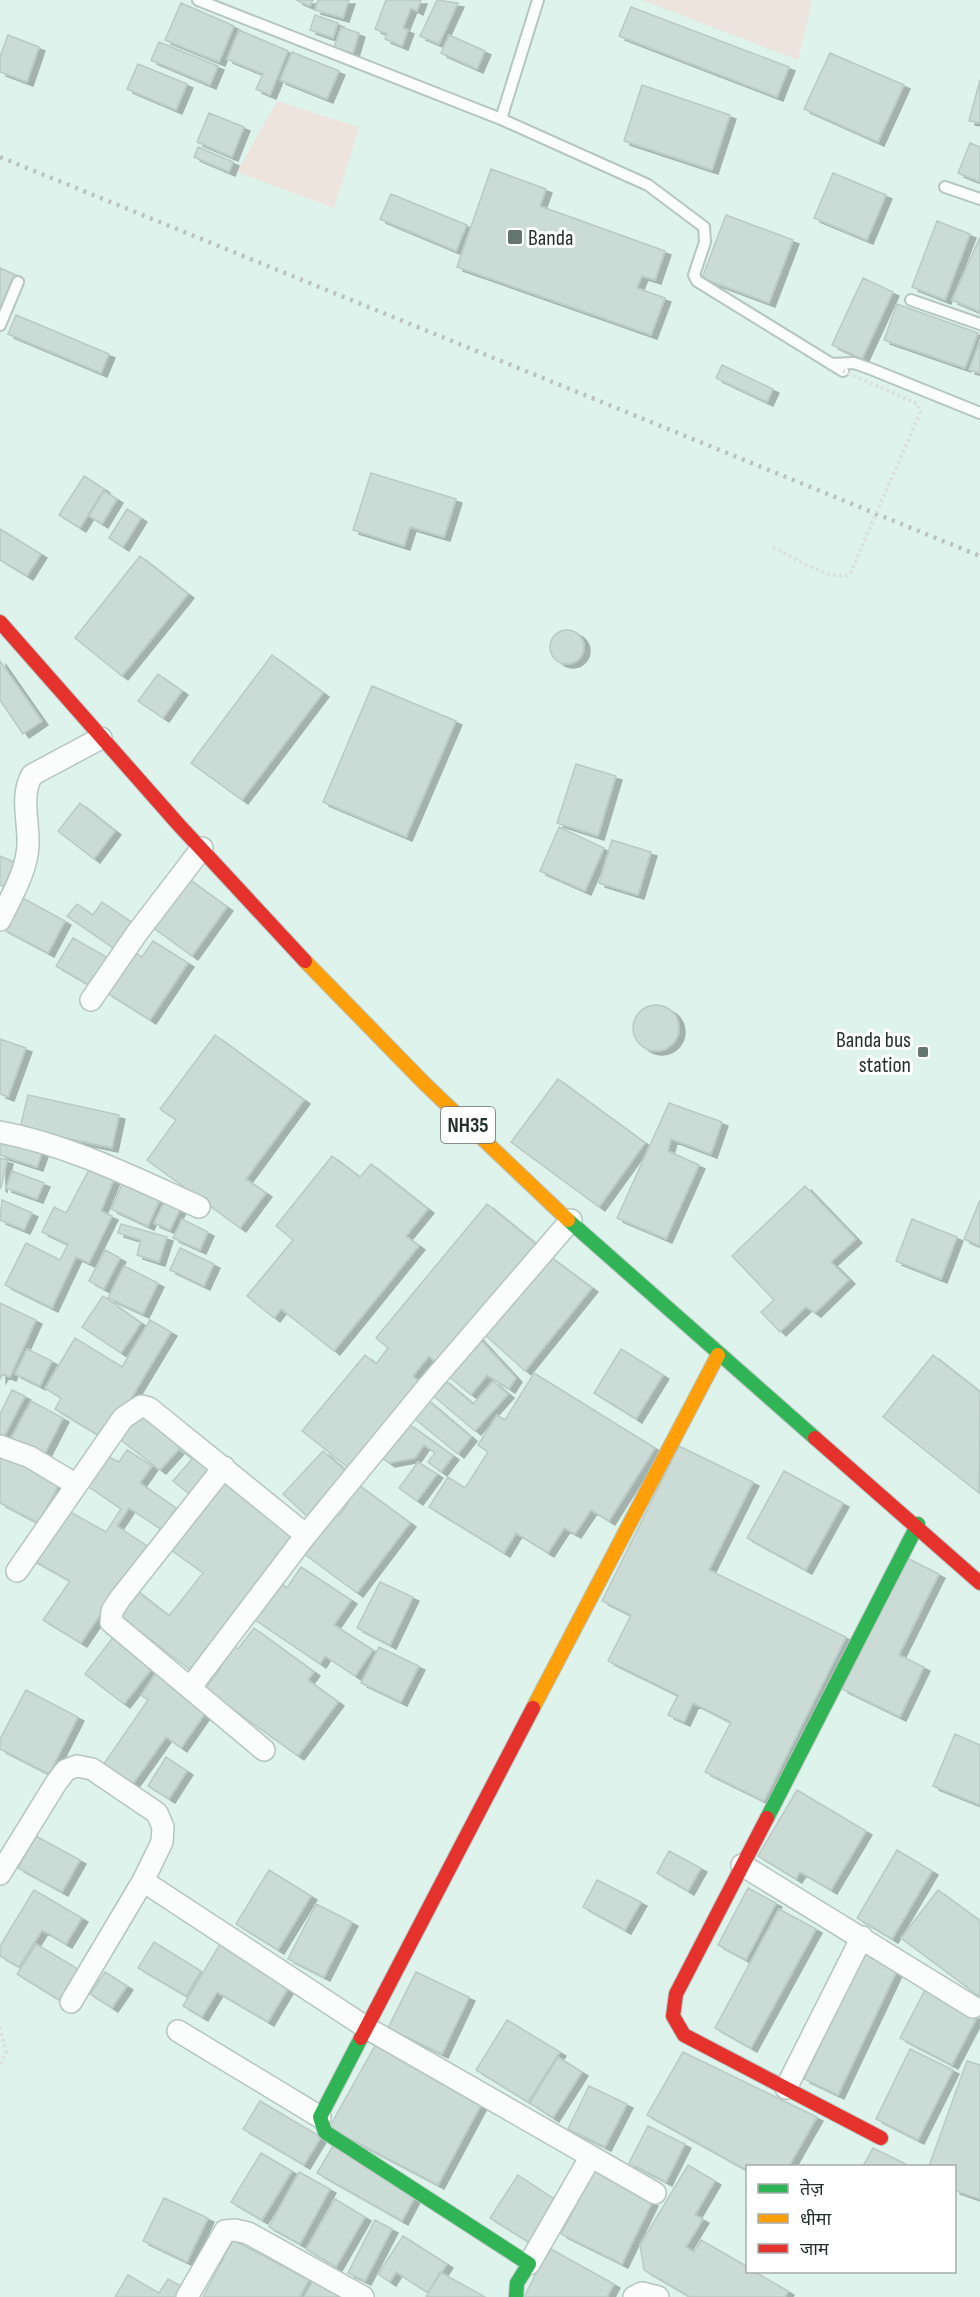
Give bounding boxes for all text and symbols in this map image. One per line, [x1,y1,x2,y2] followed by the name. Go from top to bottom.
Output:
[528,225,573,252] place label: Banda
[506,228,524,246] marker: Banda
[836,1027,911,1079] place label: Banda bus station
[916,1045,930,1059] marker: Banda bus station
[441,1107,495,1143] road number: NH35
[746,2165,956,2273] legend
[800,2178,824,2200] text: तेज़
[800,2209,831,2230] text: धीमा
[800,2239,830,2260] text: जाम

